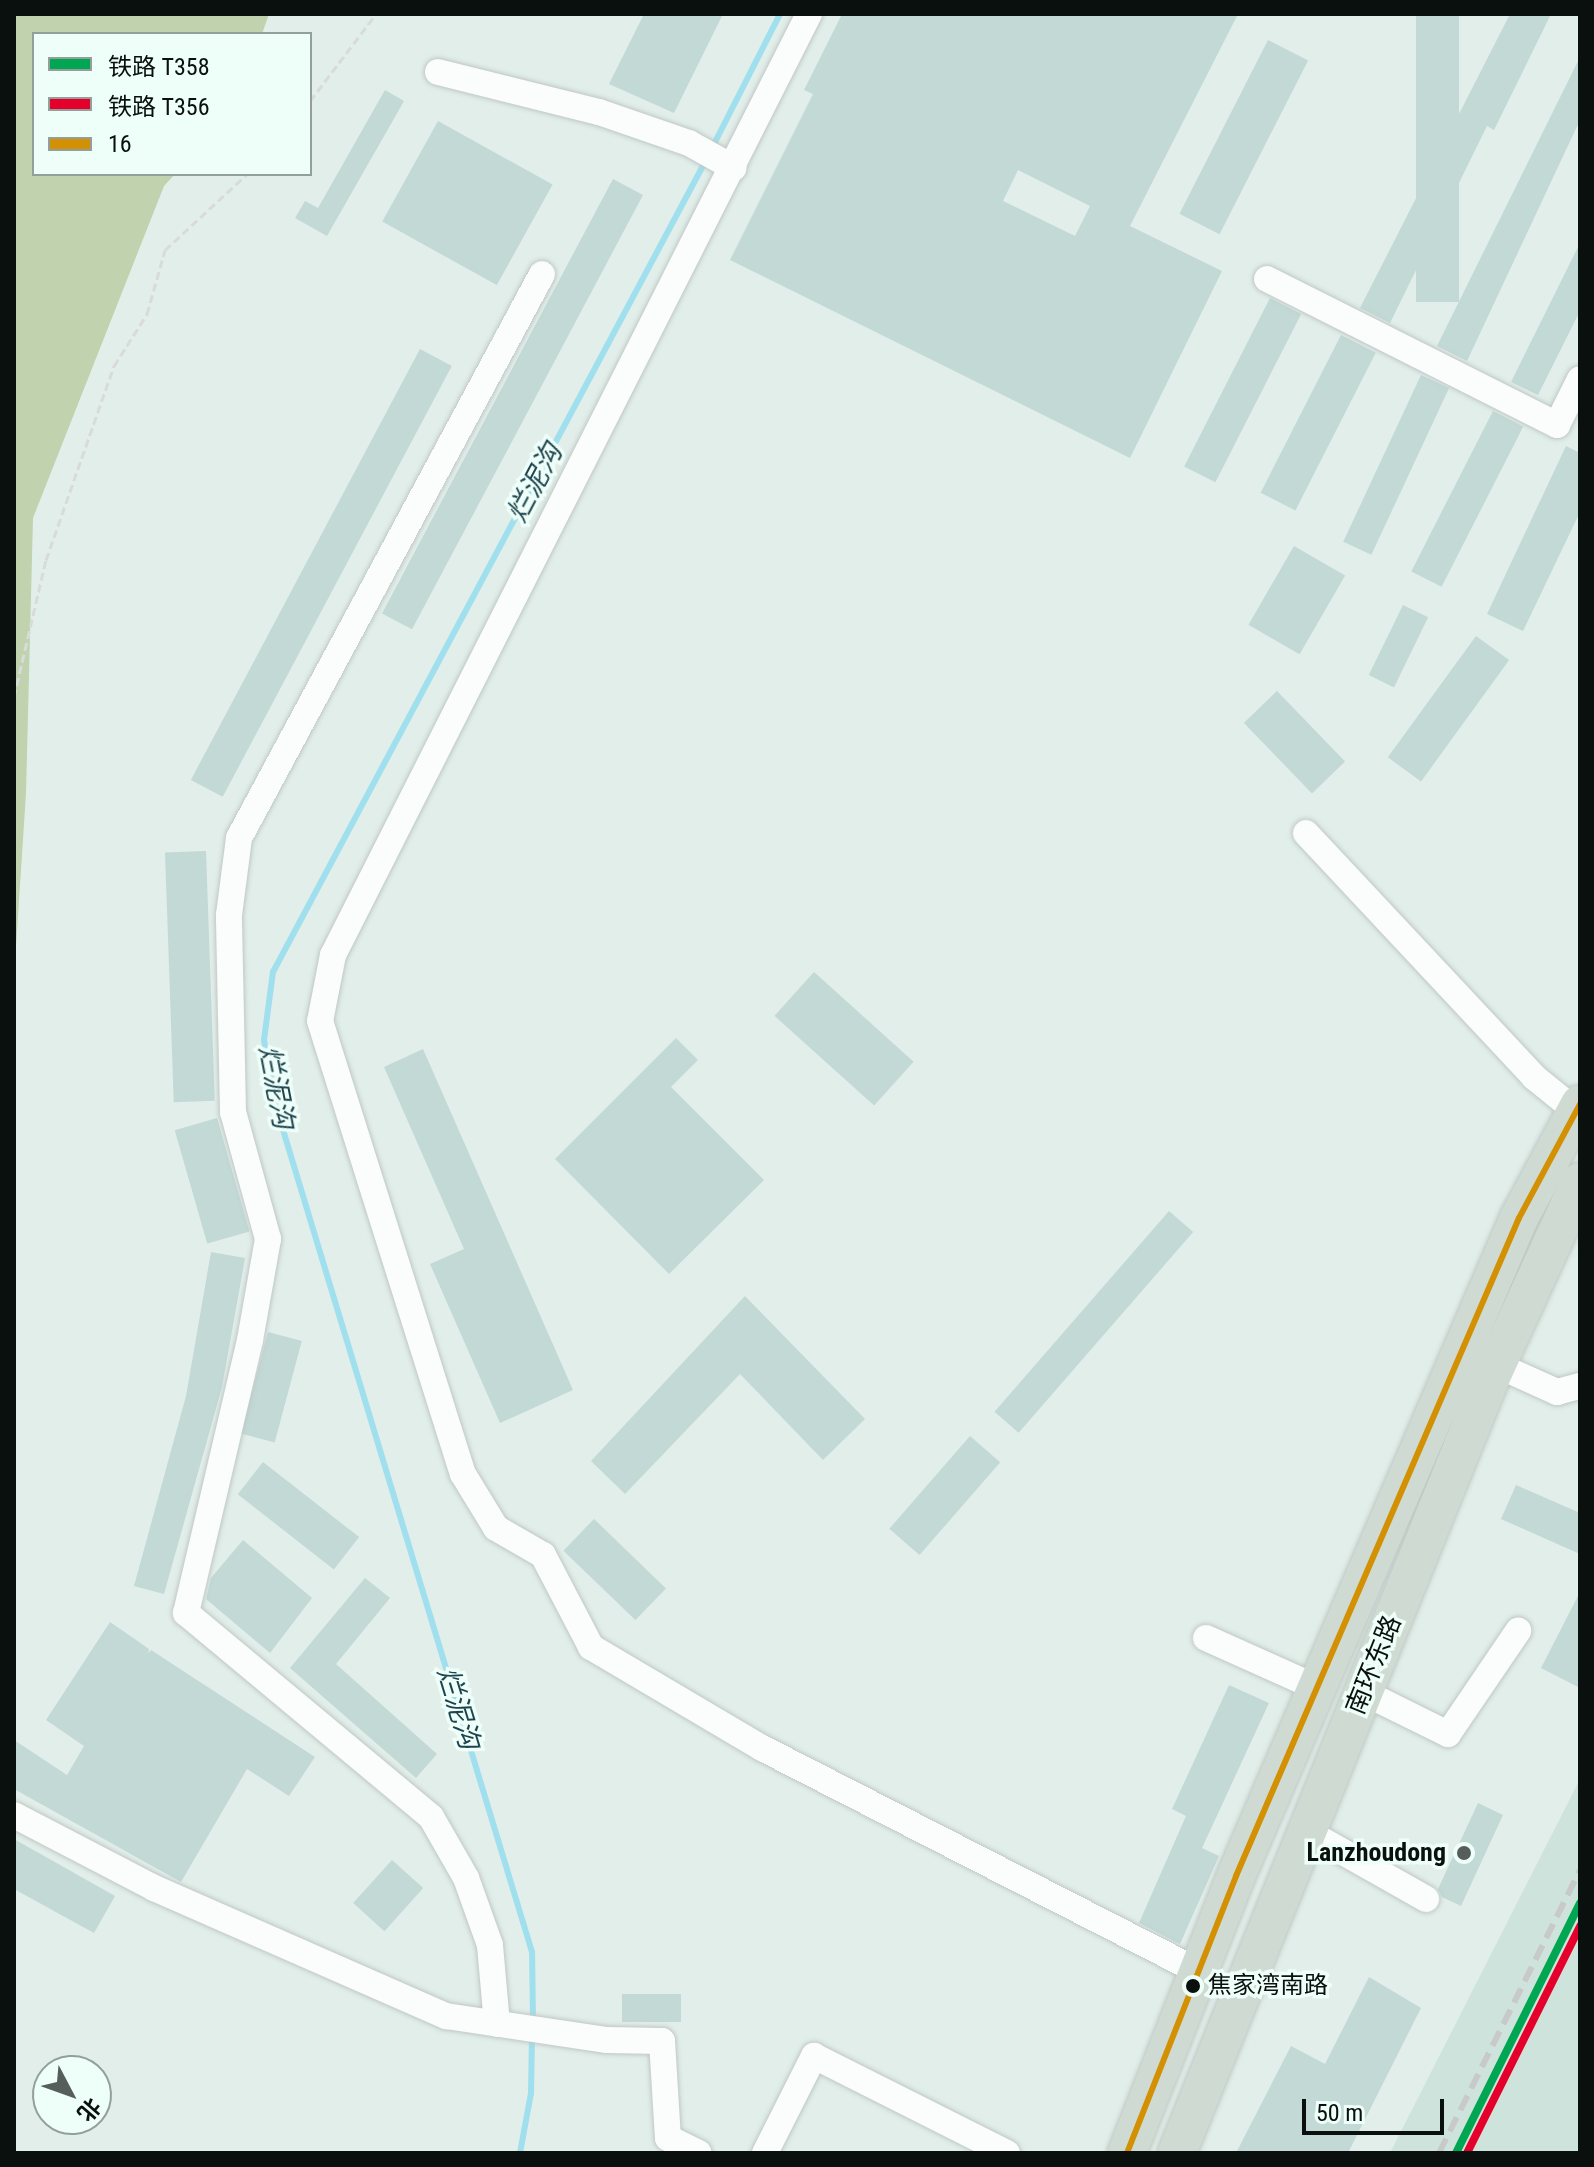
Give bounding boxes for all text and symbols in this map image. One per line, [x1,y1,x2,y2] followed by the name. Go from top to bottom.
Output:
[32,32,312,176] legend
[108,53,210,81] text: 铁路 T358
[108,93,210,121] text: 铁路 T356
[108,130,132,158] text: 16
[500,438,570,528] water label: 烂泥沟
[251,1043,301,1131] water label: 烂泥沟
[1340,1611,1408,1719] street label: 南环东路
[430,1663,486,1753] water label: 烂泥沟
[1307,1837,1446,1869] place label: Lanzhoudong
[1453,1842,1475,1864] marker: Lanzhoudong
[1208,1972,1328,2000] place label: 焦家湾南路
[1185,1978,1201,1994] marker: 焦家湾南路
[32,2055,112,2135] north arrow
[1306,2083,1448,2133] scale bar
[72,2093,106,2126] text: 北
[1316,2099,1363,2127] text: 50 m

